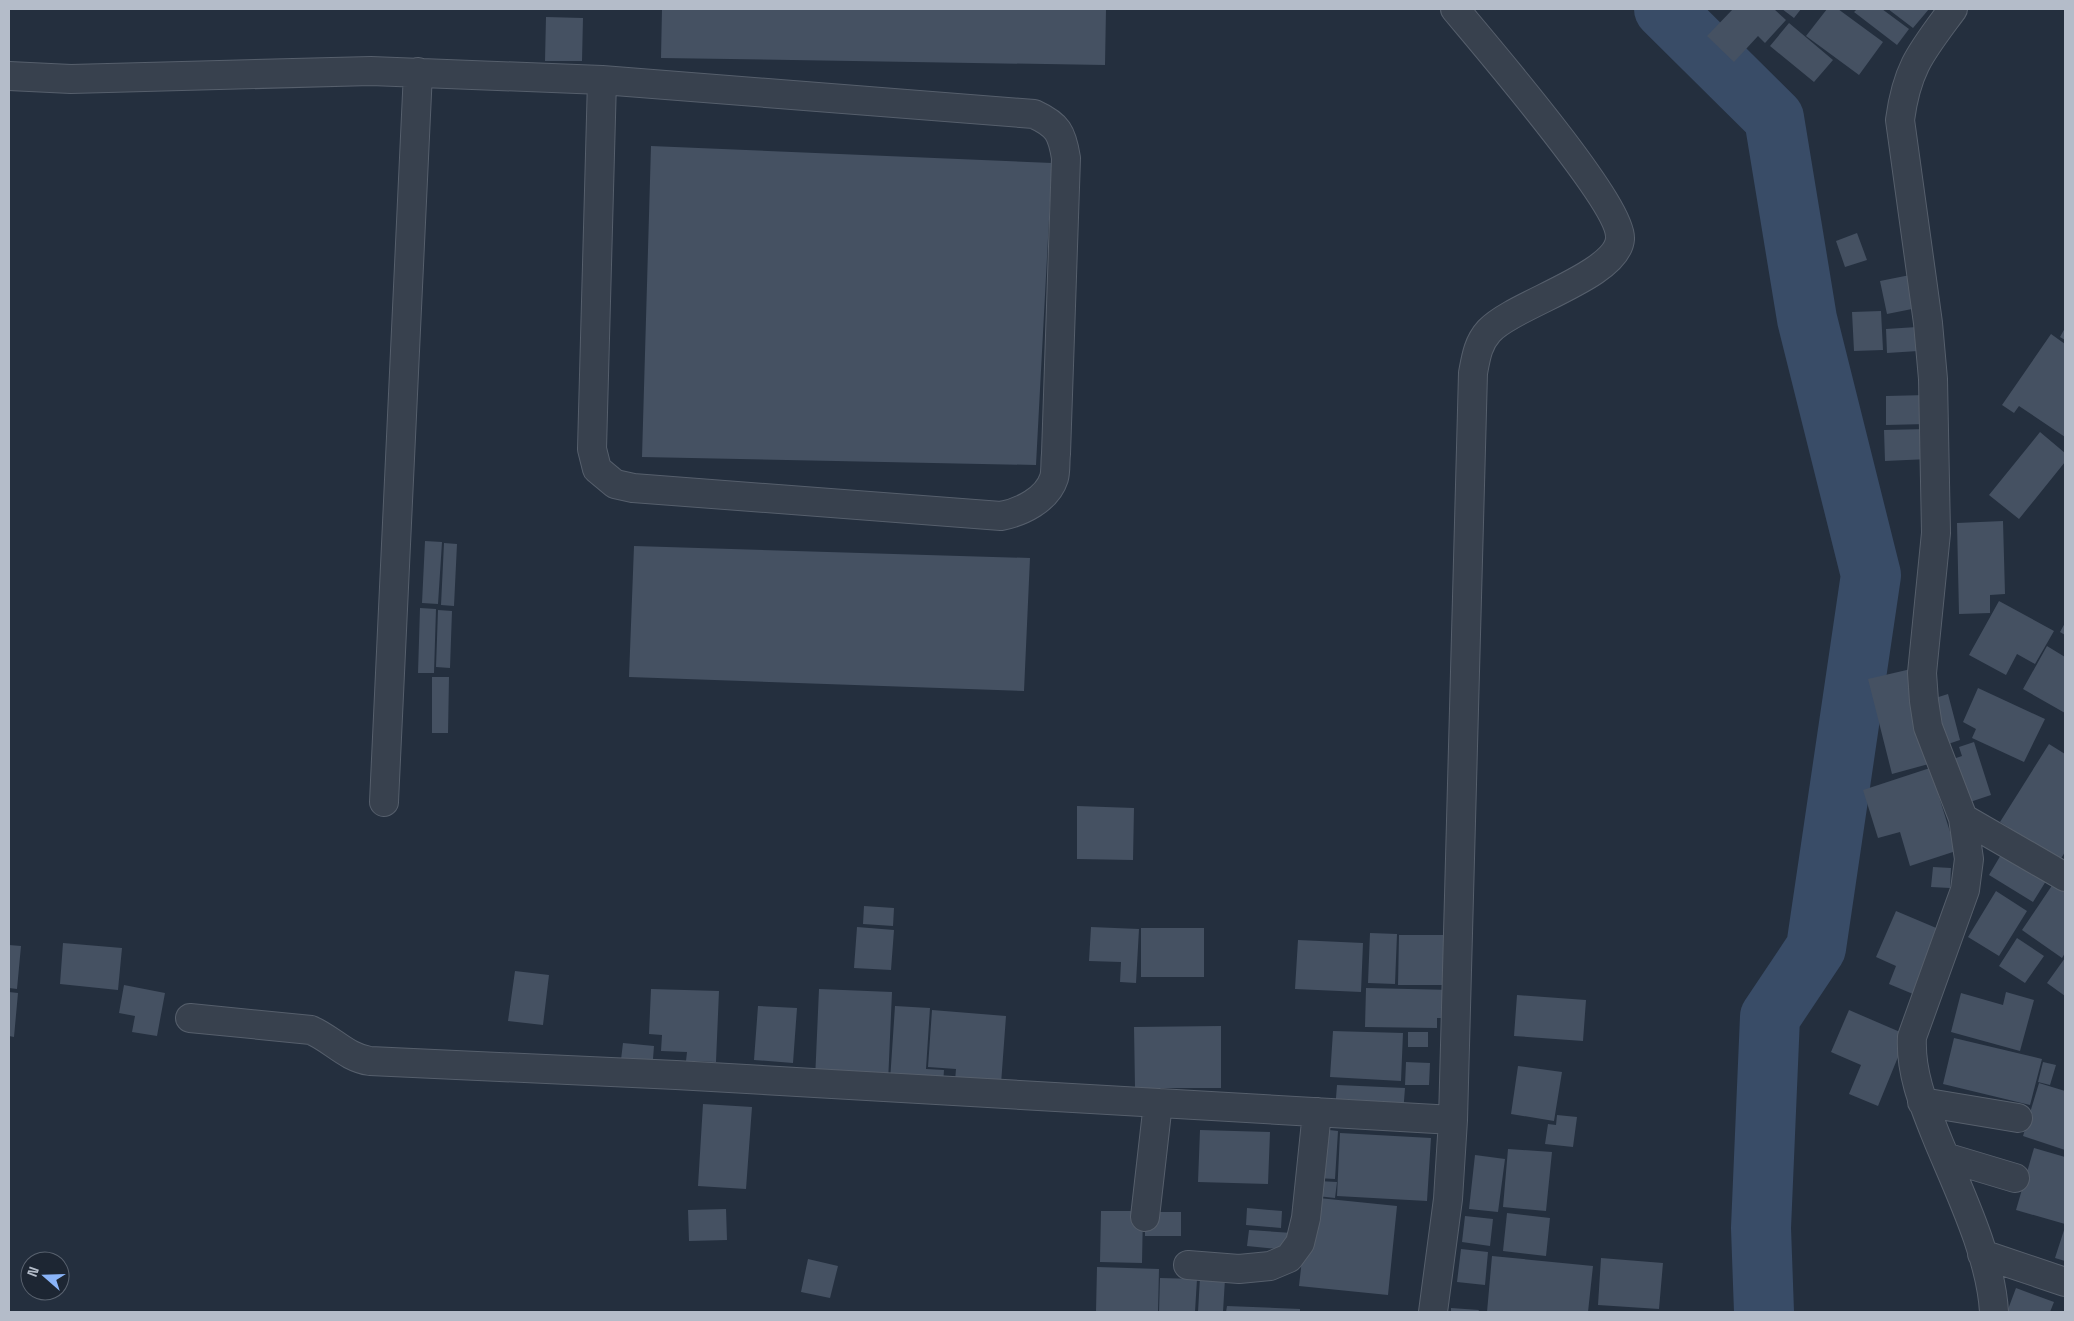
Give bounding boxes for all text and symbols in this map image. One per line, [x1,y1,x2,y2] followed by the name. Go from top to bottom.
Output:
[20,1251,70,1301] north arrow
[23,1264,43,1279] text: N

